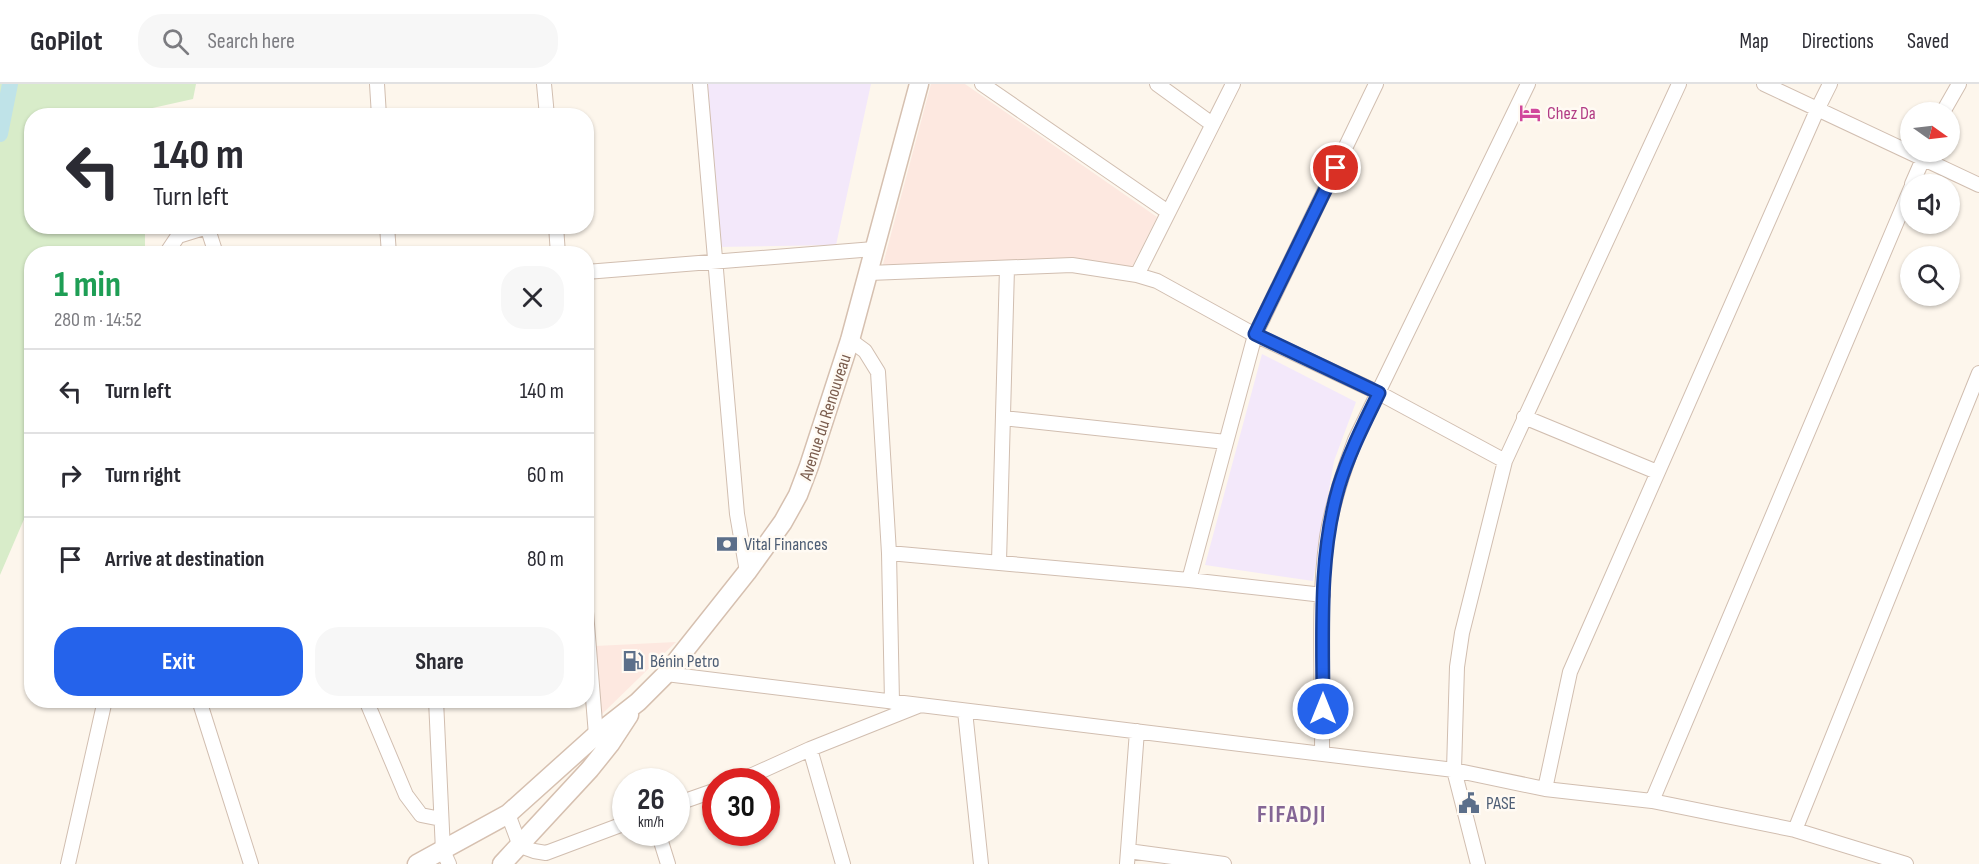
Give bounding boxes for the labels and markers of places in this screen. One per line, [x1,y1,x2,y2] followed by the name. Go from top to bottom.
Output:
[1518,101,1542,125] hotel icon: Chez Da
[1547,103,1596,124] place label: Chez Da
[1310,142,1361,193] pin
[715,532,739,556] bank icon: Vital Finances
[744,534,828,555] place label: Vital Finances
[621,649,645,673] fuel station icon: Bénin Petro
[650,651,719,672] place label: Bénin Petro
[1457,791,1481,815] public building icon: PASE
[1486,793,1516,814] place label: PASE

